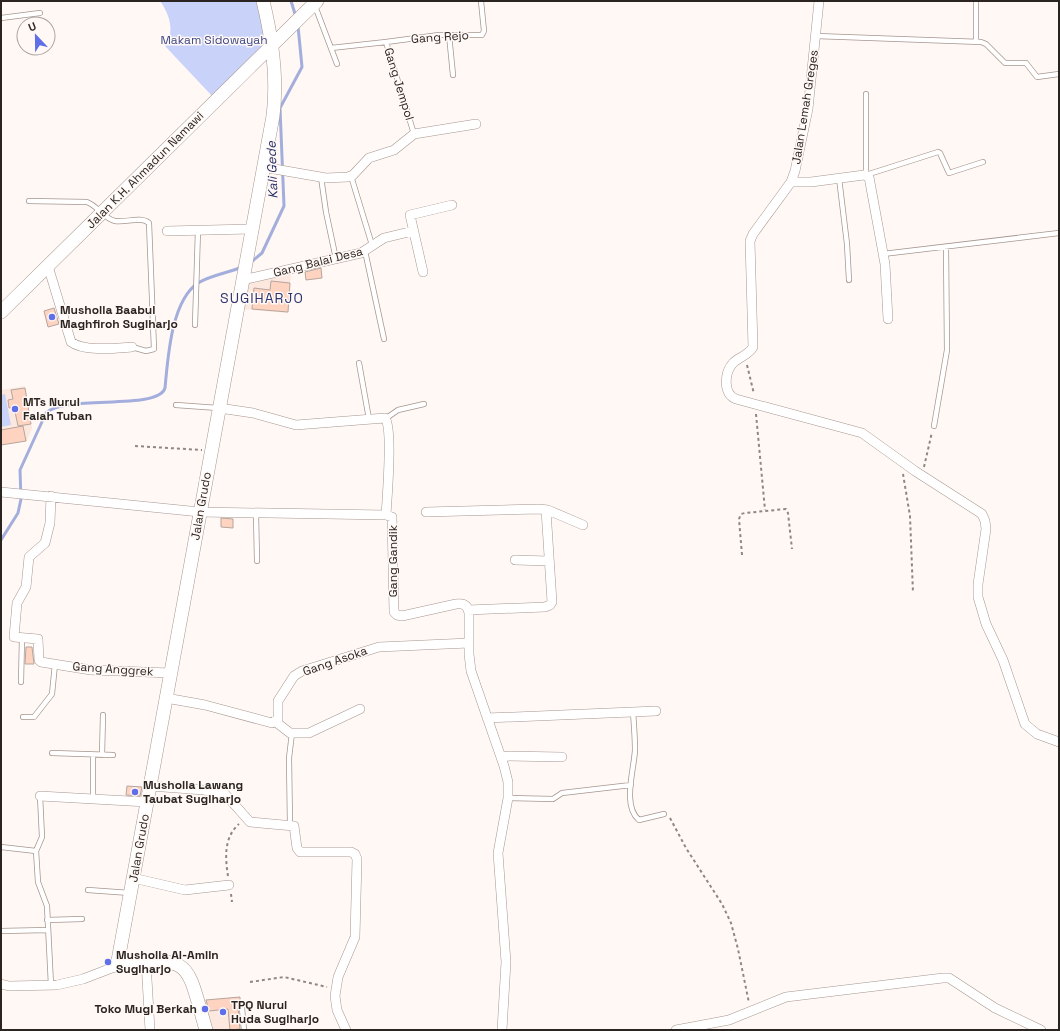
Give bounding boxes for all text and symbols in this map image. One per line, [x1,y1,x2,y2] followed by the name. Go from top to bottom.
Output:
[16,16,56,56] north arrow
[26,19,38,35] text: U
[410,27,470,47] street label: Gang Rejo
[160,32,268,48] park label: Makam Sidowayah
[380,46,418,122] street label: Gang Jempol
[788,49,822,165] street label: Jalan Lemah Greges
[83,108,207,232] street label: Jalan K.H. Ahmadun Namawi
[262,140,281,199] water label: Kali Gede
[271,243,365,281] street label: Gang Balai Desa
[220,289,304,307] district label: SUGIHARJO
[60,302,178,332] place label: Musholla Baabul Maghfiroh Sugiharjo
[47,312,57,322] marker: Musholla Baabul Maghfiroh Sugiharjo
[23,394,92,424] place label: MTs Nurul Falah Tuban
[10,404,20,414] marker: MTs Nurul Falah Tuban
[187,471,215,541] street label: Jalan Grudo
[385,524,401,597] street label: Gang Gandik
[301,642,370,680] street label: Gang Asoka
[72,658,154,680] street label: Gang Anggrek
[143,777,243,807] place label: Musholla Lawang Taubat Sugiharjo
[130,787,140,797] marker: Musholla Lawang Taubat Sugiharjo
[125,813,153,883] street label: Jalan Grudo
[116,947,219,977] place label: Musholla Al-Amiin Sugiharjo
[103,957,113,967] marker: Musholla Al-Amiin Sugiharjo
[231,997,319,1027] place label: TPQ Nurul Huda Sugiharjo
[94,1001,197,1017] place label: Toko Mugi Berkah
[200,1004,210,1014] marker: Toko Mugi Berkah
[218,1007,228,1017] marker: TPQ Nurul Huda Sugiharjo

